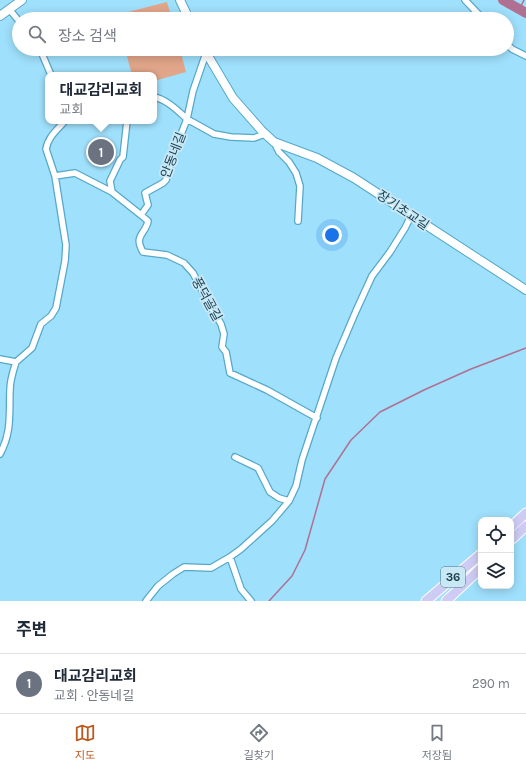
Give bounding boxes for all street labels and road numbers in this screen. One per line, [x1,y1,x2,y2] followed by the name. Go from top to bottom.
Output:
[157,130,189,180] street label: 안동네길
[374,187,432,233] street label: 장기초교길
[189,274,225,324] street label: 풍덕골길
[441,567,465,587] road number: 36

